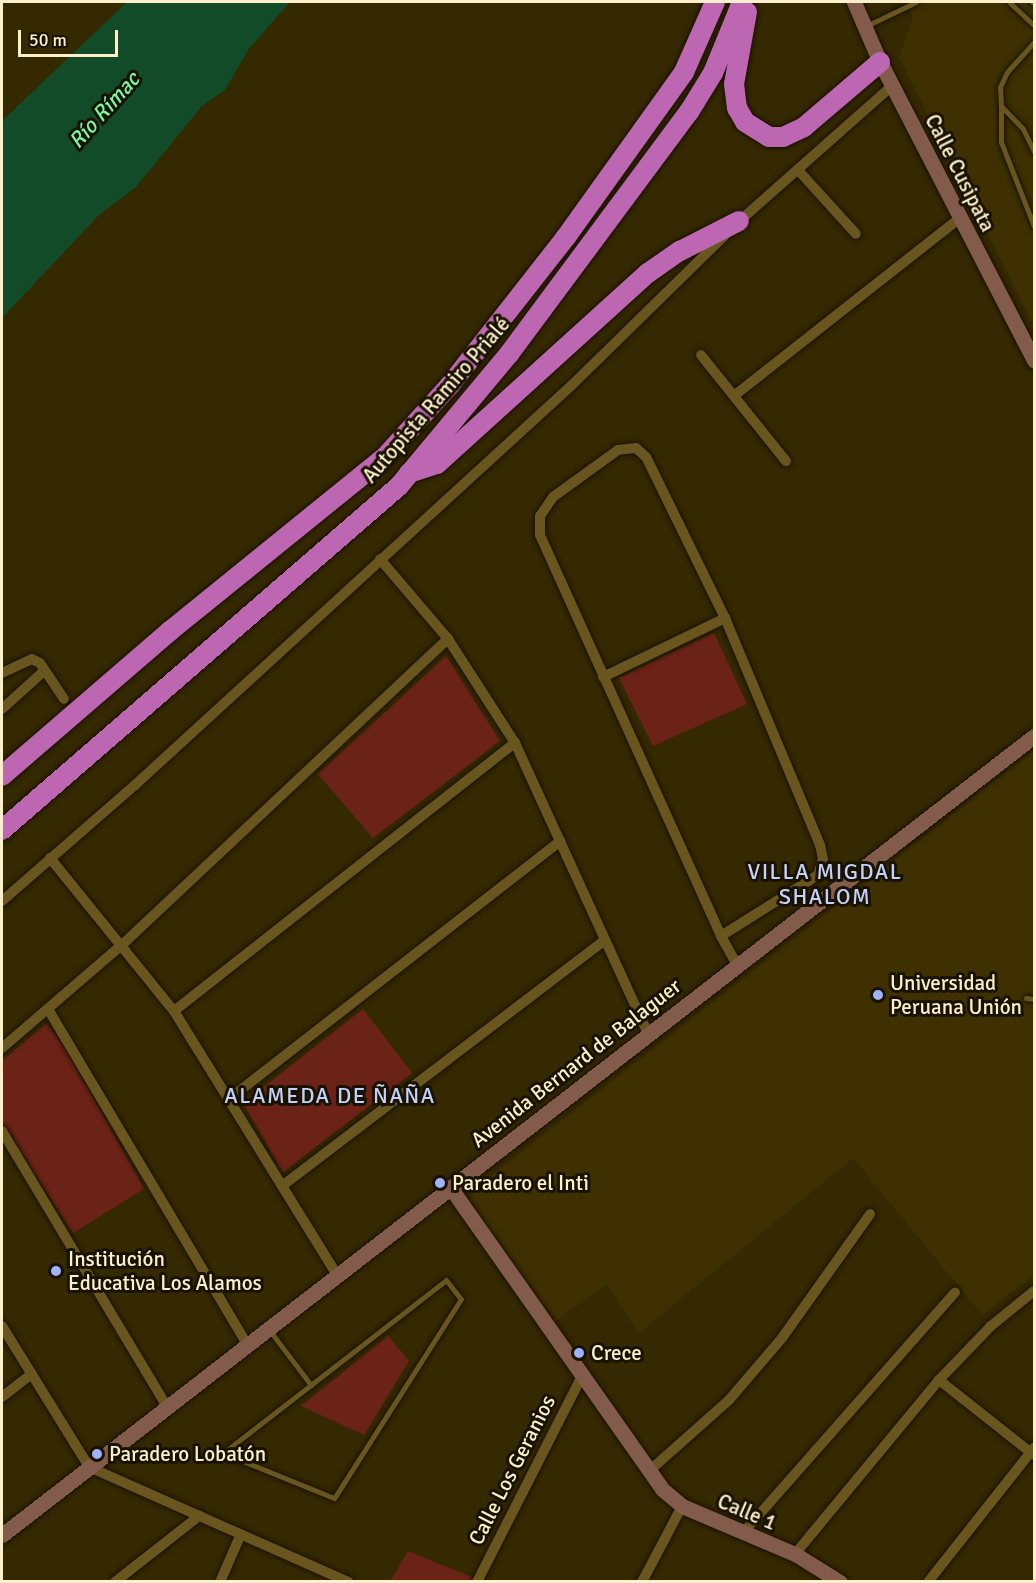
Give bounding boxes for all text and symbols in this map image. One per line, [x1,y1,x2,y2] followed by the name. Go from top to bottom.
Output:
[21,18,122,56] scale bar
[29,29,67,51] text: 50 m
[63,66,145,154] water label: Río Rímac
[920,110,1000,236] street label: Calle Cusipata
[357,312,515,488] street label: Autopista Ramiro Prialé
[748,858,902,909] district label: VILLA MIGDAL SHALOM
[890,970,1022,1020] place label: Universidad Peruana Unión
[466,973,686,1153] street label: Avenida Bernard de Balaguer
[871,988,885,1002] marker: Universidad Peruana Unión
[224,1083,436,1109] district label: ALAMEDA DE ÑAÑA
[452,1170,589,1196] place label: Paradero el Inti
[433,1176,447,1190] marker: Paradero el Inti
[68,1246,262,1296] place label: Institución Educativa Los Alamos
[49,1264,63,1278] marker: Institución Educativa Los Alamos
[591,1340,642,1366] place label: Crece
[572,1346,586,1360] marker: Crece
[463,1391,561,1549] street label: Calle Los Geranios
[109,1441,266,1467] place label: Paradero Lobatón
[90,1447,104,1461] marker: Paradero Lobatón
[714,1488,780,1536] street label: Calle 1

